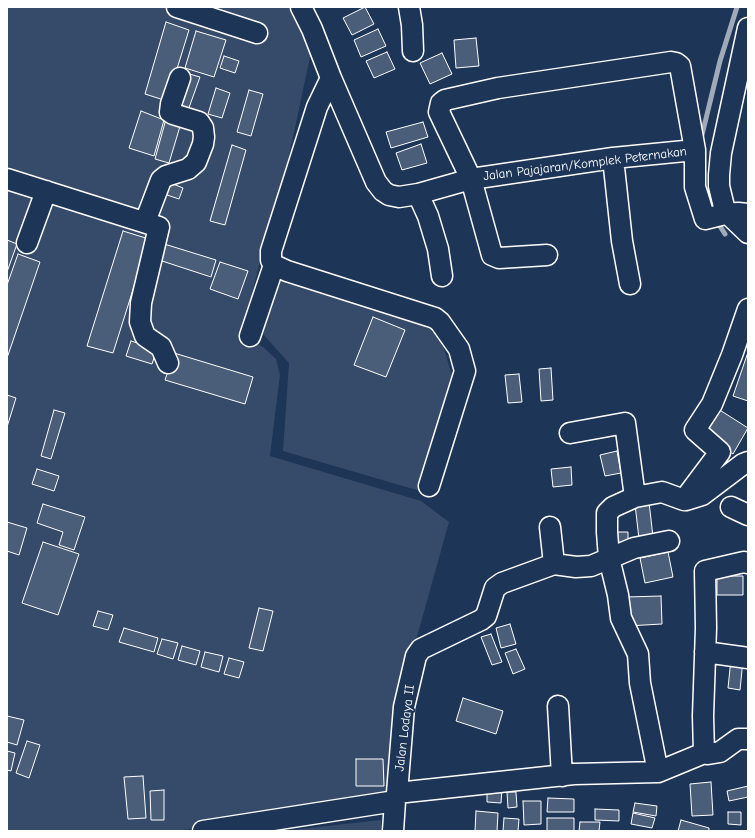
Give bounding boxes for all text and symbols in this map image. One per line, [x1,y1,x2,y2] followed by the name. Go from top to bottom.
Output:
[482,144,688,184] street label: Jalan Pajajaran/Komplek Peternakan
[392,684,418,772] street label: Jalan Lodaya II

